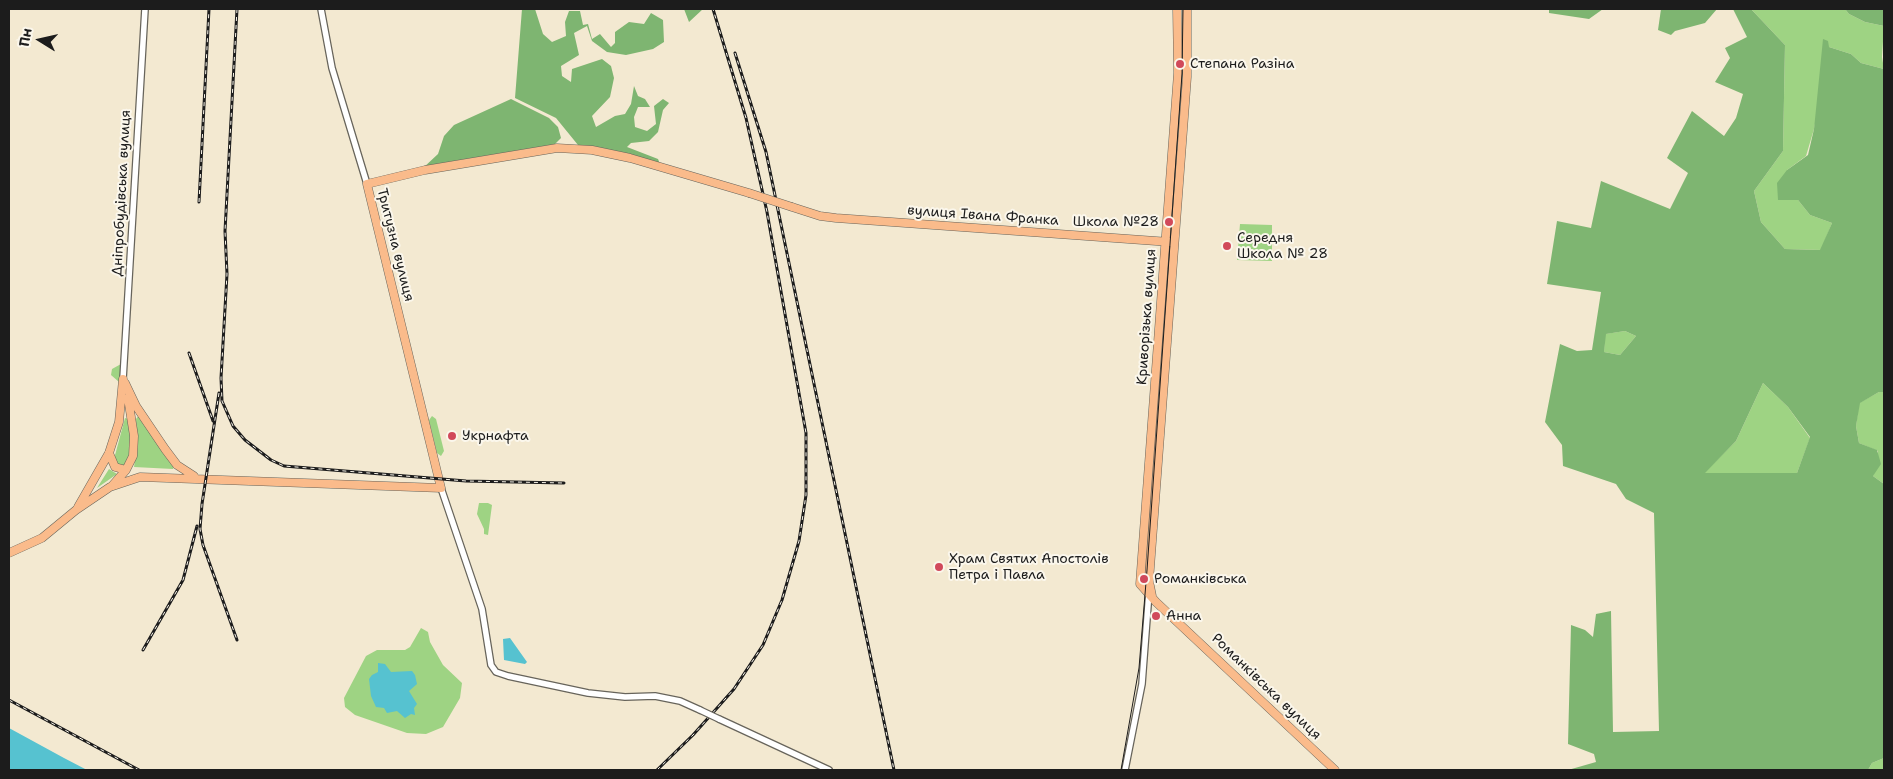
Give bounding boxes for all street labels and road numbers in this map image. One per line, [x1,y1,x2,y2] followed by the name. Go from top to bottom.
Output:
[109,109,135,277] street label: Дніпробудівська вулиця
[373,187,417,303] street label: Тритузна вулиця
[907,202,1059,230] street label: вулиця Івана Франка
[1134,248,1160,386] street label: Криворізька вулиця
[1208,630,1324,744] street label: Романківська вулиця

